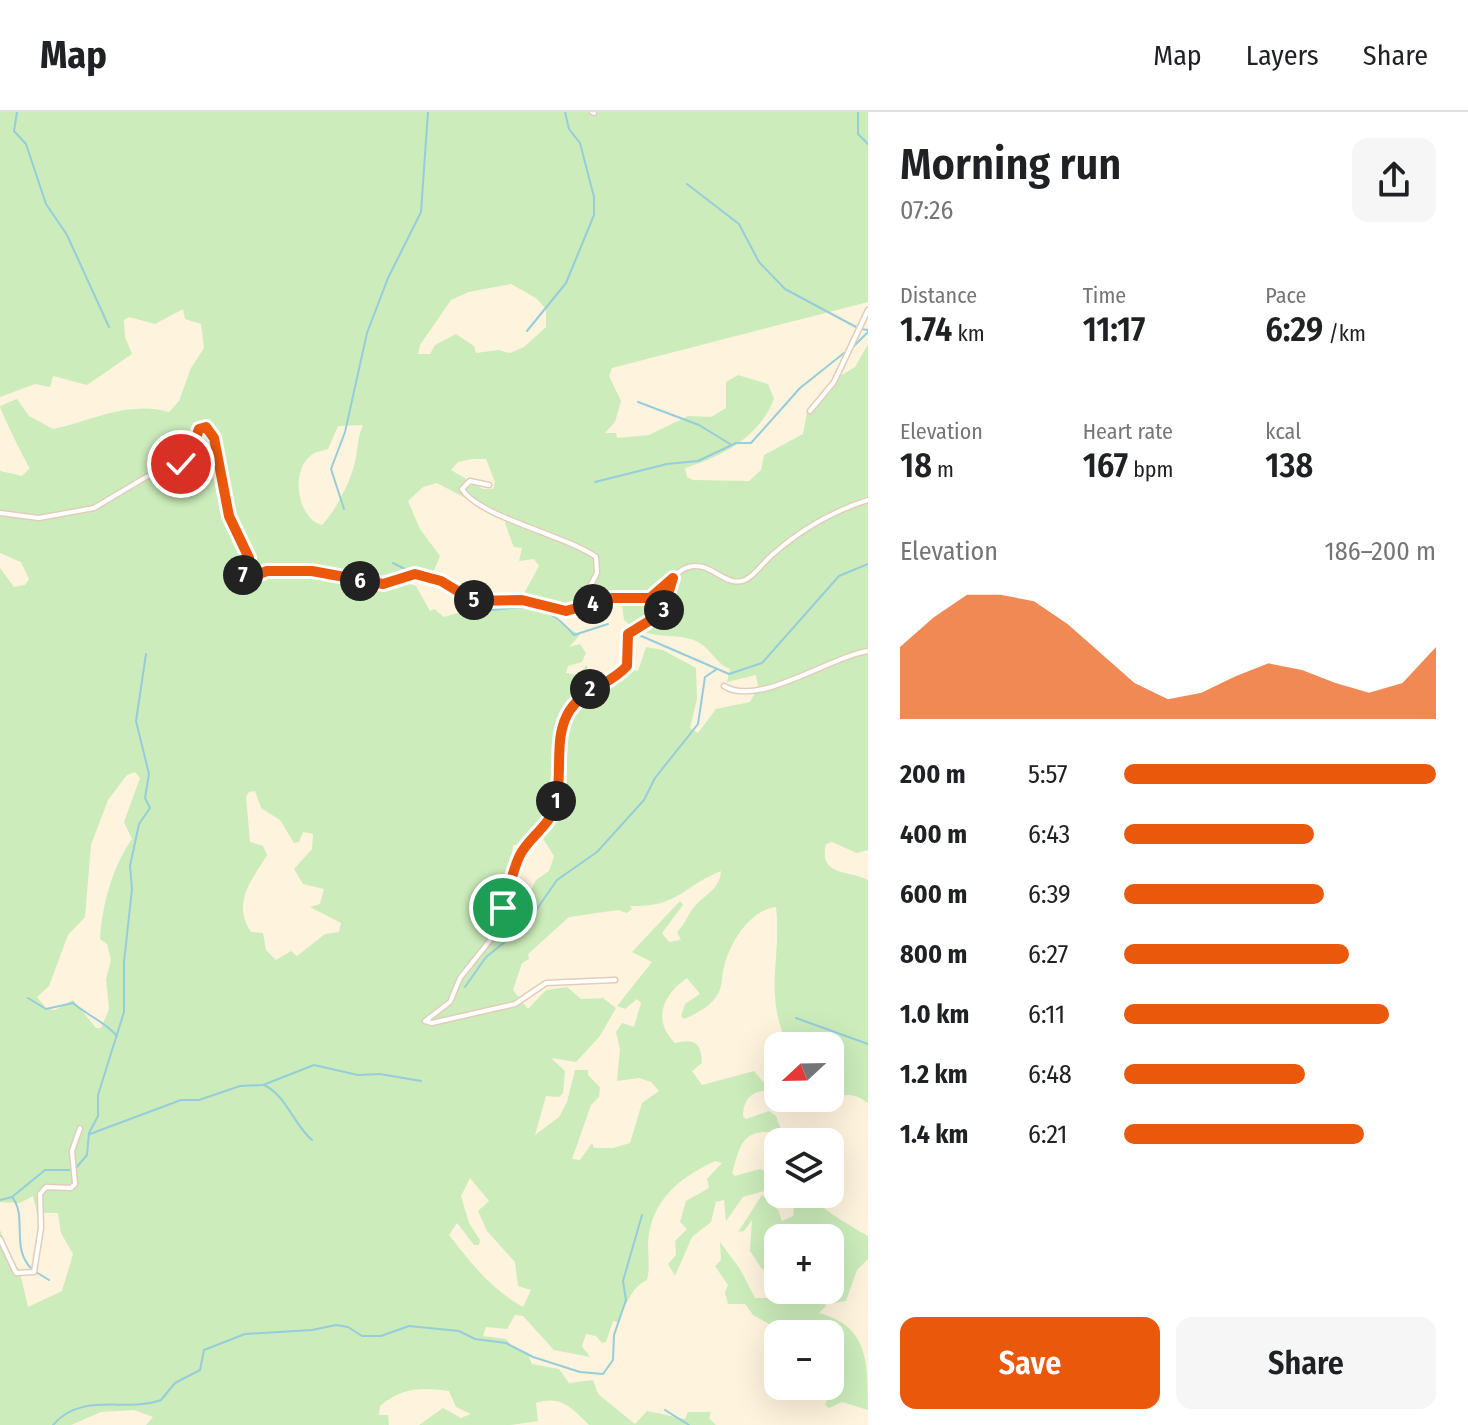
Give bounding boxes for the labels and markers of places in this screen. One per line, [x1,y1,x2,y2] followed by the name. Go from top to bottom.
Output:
[147,430,215,498] pin
[223,555,263,595] pin: 7
[340,561,380,601] pin: 6
[454,580,494,620] pin: 5
[573,584,613,624] pin: 4
[644,590,684,630] pin: 3
[570,669,610,709] pin: 2
[536,781,576,821] pin: 1
[469,874,537,942] pin

